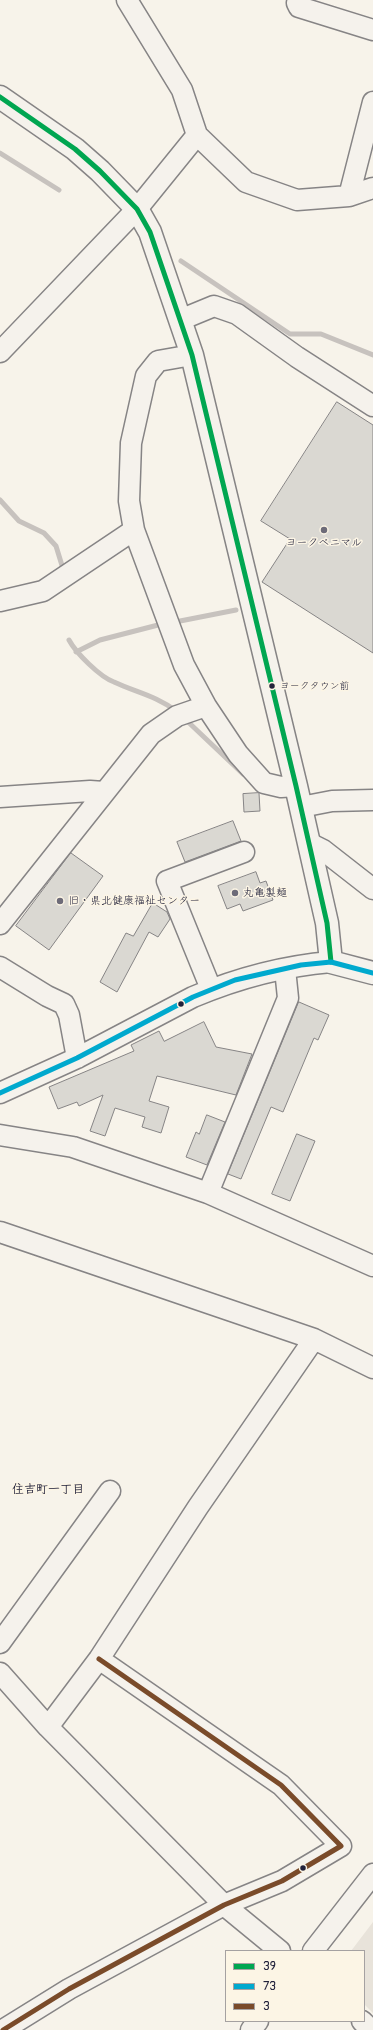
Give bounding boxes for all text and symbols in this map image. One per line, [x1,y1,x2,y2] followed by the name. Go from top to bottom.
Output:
[319,525,329,535] marker: ヨークベニマル
[286,536,362,550] place label: ヨークベニマル
[280,680,349,692] place label: ヨークタウン前
[267,681,277,691] marker: ヨークタウン前
[243,886,287,900] place label: 丸亀製麺
[230,888,240,898] marker: 丸亀製麺
[68,894,200,908] place label: 旧・県北健康福祉センター
[55,896,65,906] marker: 旧・県北健康福祉センター
[176,999,186,1009] unlabelled marker
[12,1483,84,1497] district label: 住吉町一丁目
[298,1863,308,1873] unlabelled marker
[225,1950,365,2022] legend
[263,1959,276,1974] text: 39
[263,1979,276,1994] text: 73
[263,1999,270,2014] text: 3

